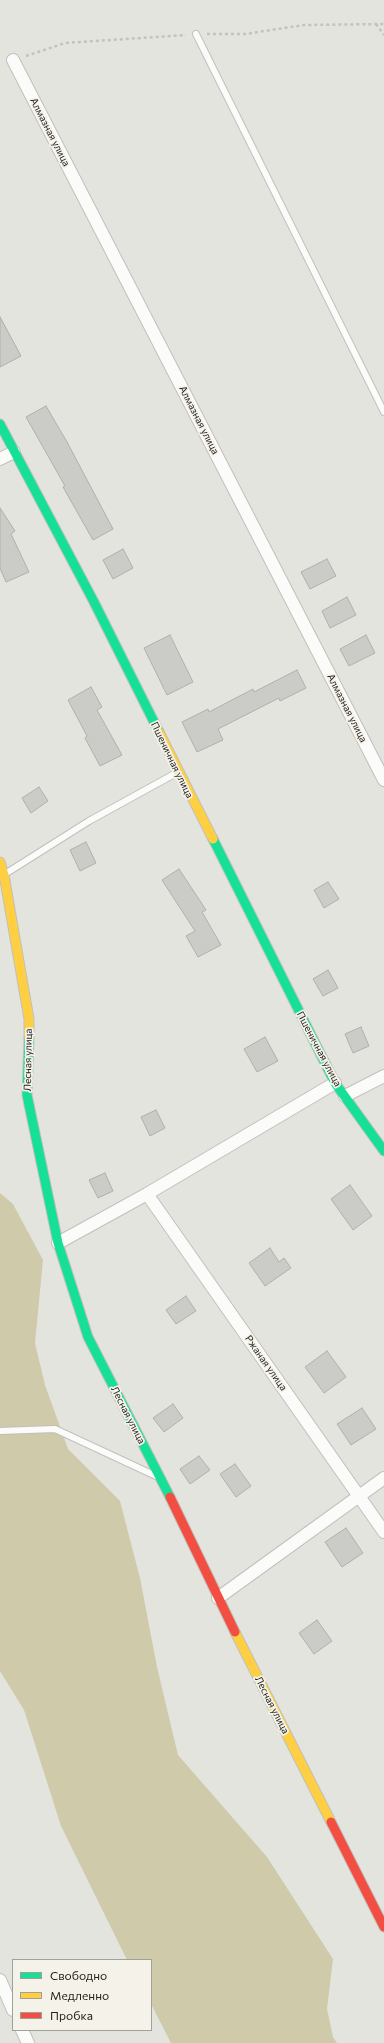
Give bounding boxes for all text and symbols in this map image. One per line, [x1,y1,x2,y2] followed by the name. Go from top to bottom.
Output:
[28,96,72,168] street label: Алмазная улица
[177,384,221,456] street label: Алмазная улица
[325,672,369,744] street label: Алмазная улица
[148,720,196,800] street label: Пшеничная улица
[294,1009,344,1089] street label: Пшеничная улица
[21,1028,35,1092] street label: Лесная улица
[243,1333,289,1393] street label: Ржаная улица
[108,1384,148,1446] street label: Лесная улица
[252,1674,292,1736] street label: Лесная улица
[12,1959,152,2031] legend
[50,1968,107,1982] text: Свободно
[50,1988,109,2002] text: Медленно
[50,2008,93,2022] text: Пробка

